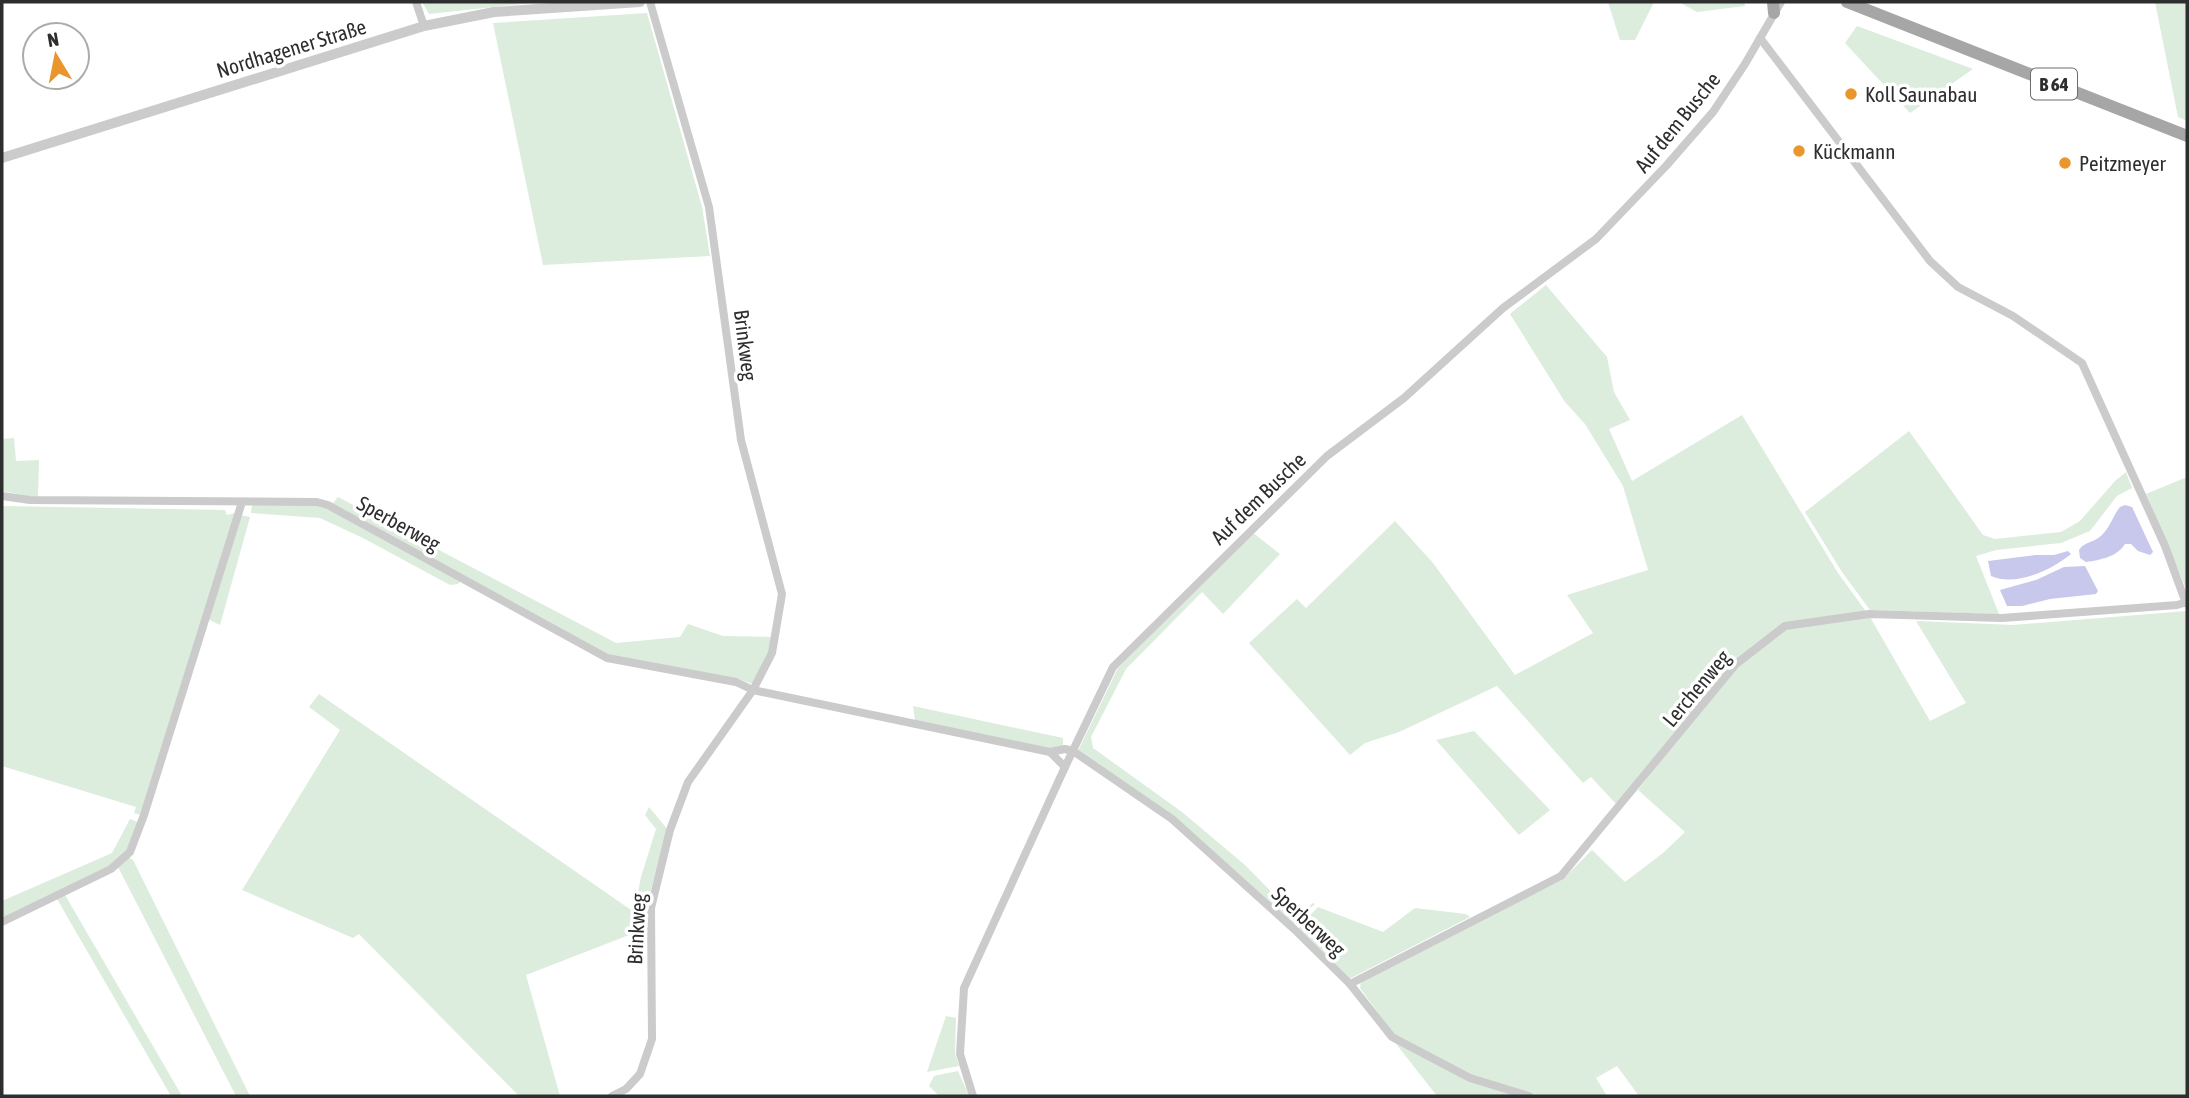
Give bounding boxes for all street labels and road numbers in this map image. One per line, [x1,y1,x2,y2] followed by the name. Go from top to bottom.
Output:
[213,14,369,82] street label: Nordhagener Straße
[1629,67,1725,177] street label: Auf dem Busche
[2031,68,2077,100] road number: B 64
[730,308,762,382] street label: Brinkweg
[1206,447,1310,549] street label: Auf dem Busche
[353,490,445,556] street label: Sperberweg
[1657,645,1735,731] street label: Lerchenweg
[1268,881,1350,961] street label: Sperberweg
[622,893,650,965] street label: Brinkweg

